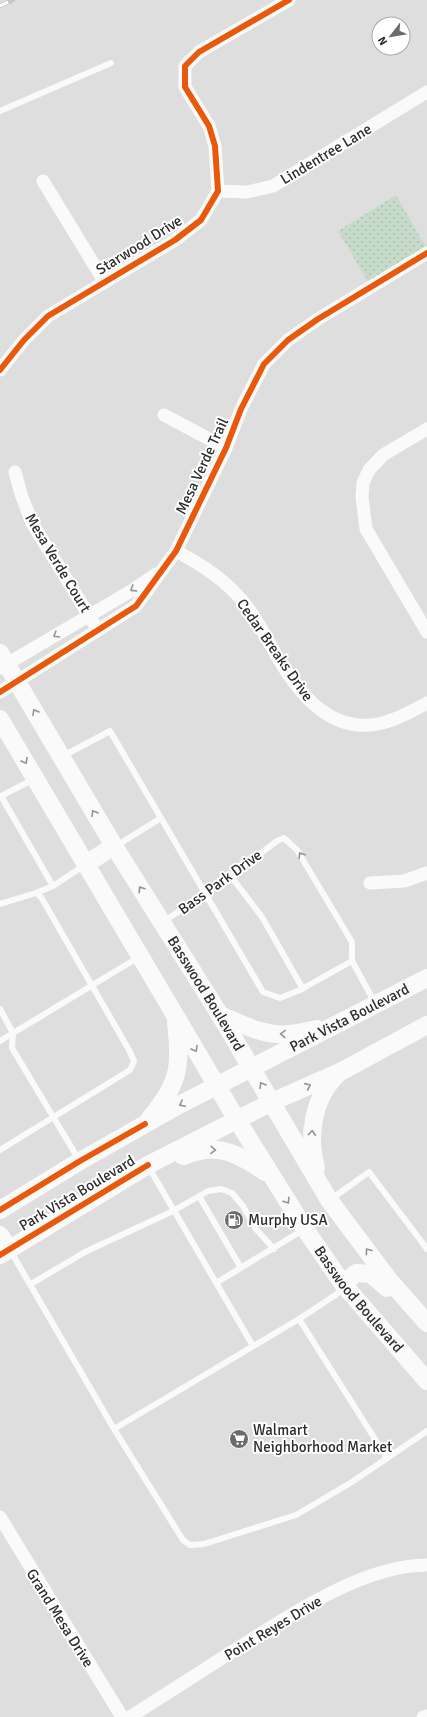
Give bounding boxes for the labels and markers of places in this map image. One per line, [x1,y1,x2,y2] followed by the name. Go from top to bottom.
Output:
[223,1209,245,1231] fuel station icon: Murphy USA
[248,1211,328,1229] place label: Murphy USA
[253,1421,392,1456] place label: Walmart Neighborhood Market
[228,1428,250,1450] supermarket icon: Walmart Neighborhood Market

